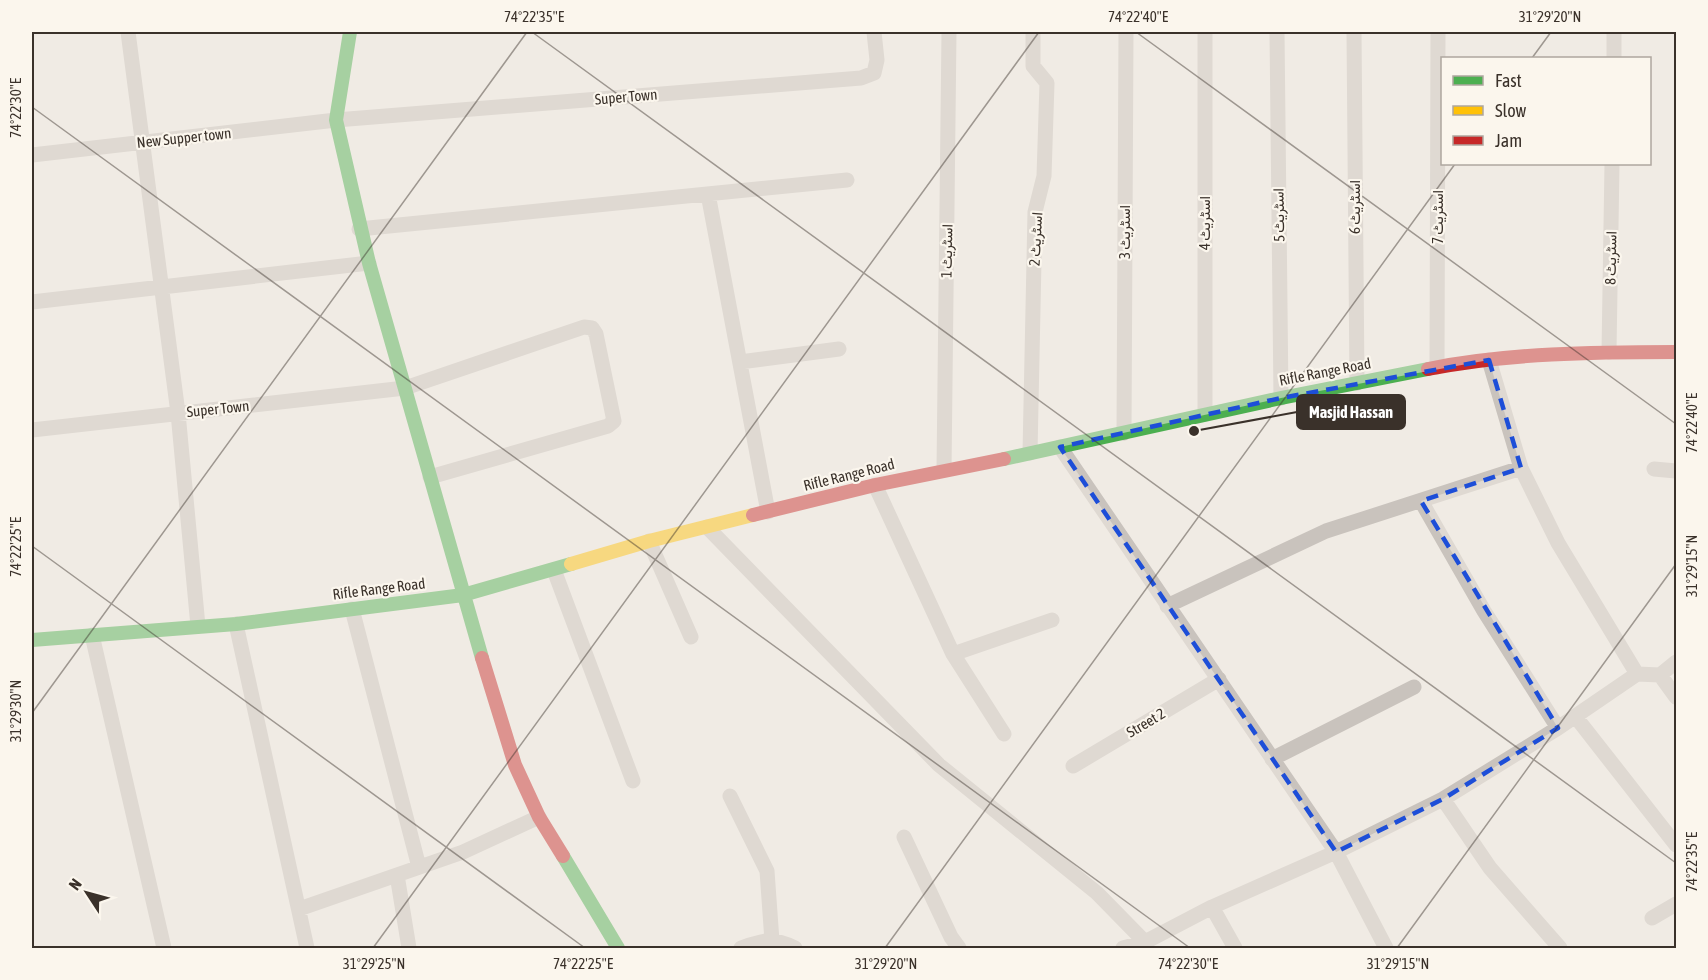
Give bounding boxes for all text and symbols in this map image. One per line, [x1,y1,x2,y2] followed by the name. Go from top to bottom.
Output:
[504,8,565,25] text: 74°22'35"E
[1108,8,1169,25] text: 74°22'40"E
[1519,8,1581,25] text: 31°29'20"N
[1441,57,1651,165] legend
[1495,70,1522,91] text: Fast
[7,77,24,138] text: 74°22'30"E
[594,85,658,108] street label: Super Town
[1495,100,1526,121] text: Slow
[136,124,232,151] street label: New Supper town
[1495,130,1522,151] text: Jam
[1346,180,1364,234] street label: اسٹریٹ 6
[1270,188,1288,242] street label: اسٹریٹ 5
[1429,190,1447,244] street label: اسٹریٹ 7
[1196,196,1214,250] street label: اسٹریٹ 4
[1116,205,1134,259] street label: اسٹریٹ 3
[1026,212,1046,266] street label: اسٹریٹ 2
[938,224,956,278] street label: اسٹریٹ 1
[1602,231,1620,285] street label: اسٹریٹ 8
[1278,354,1372,389] street label: Rifle Range Road
[1683,392,1700,453] text: 74°22'40"E
[1297,395,1405,429] callout: Masjid Hassan
[186,397,250,420] street label: Super Town
[1309,403,1393,421] text: Masjid Hassan
[802,455,896,494] street label: Rifle Range Road
[7,516,24,577] text: 74°22'25"E
[1683,535,1700,597] text: 31°29'15"N
[332,574,426,603] street label: Rifle Range Road
[7,680,24,742] text: 31°29'30"N
[1123,704,1168,741] street label: Street 2
[1683,831,1700,892] text: 74°22'35"E
[57,863,117,923] north arrow
[65,875,85,893] text: N
[343,955,405,972] text: 31°29'25"N
[553,955,614,972] text: 74°22'25"E
[855,955,917,972] text: 31°29'20"N
[1158,955,1219,972] text: 74°22'30"E
[1367,955,1429,972] text: 31°29'15"N

